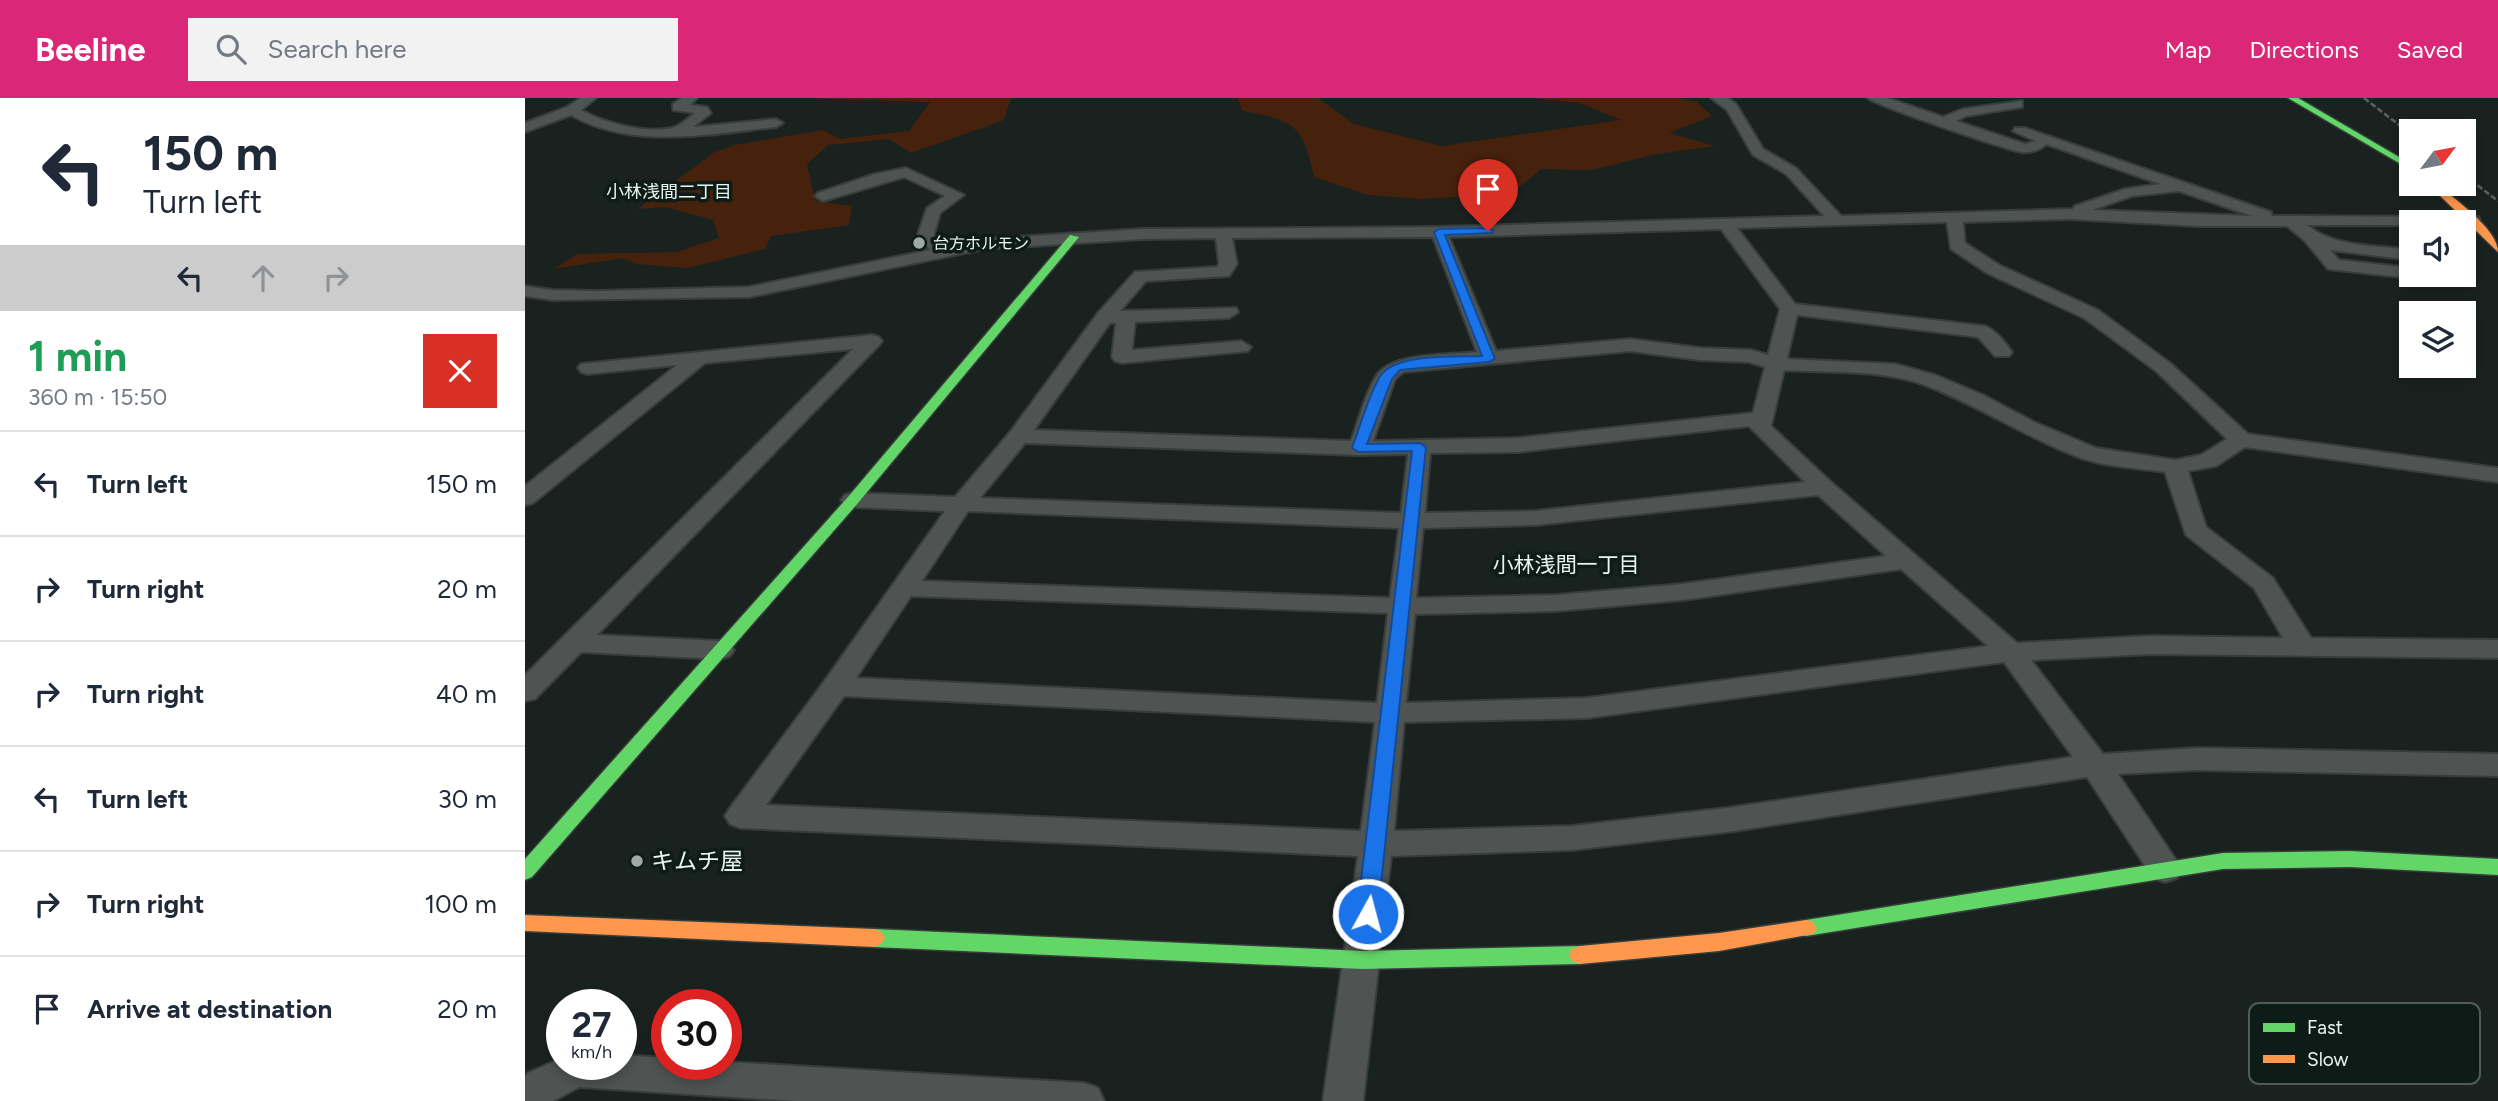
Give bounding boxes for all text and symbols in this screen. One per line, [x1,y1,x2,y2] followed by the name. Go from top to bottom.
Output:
[188,18,678,81] search box
[35,30,146,69] text: Beeline
[212,30,250,68] icon: search
[268,33,406,65] text: Search here
[2165,35,2211,64] text: Map
[2249,35,2359,64] text: Directions
[2397,35,2463,64] text: Saved
[2399,119,2476,196] north arrow
[2399,119,2476,378] map controls
[143,123,278,182] text: 150 m
[28,126,119,217] icon: left
[1458,159,1518,231] pin
[1469,170,1507,208] icon: arrive
[606,181,732,203] district label: 小林浅間二丁目
[143,183,262,221] text: Turn left
[2399,210,2476,287] button: sound
[933,234,1029,253] place label: 台方ホルモン
[911,235,927,251] marker: 台方ホルモン
[171,259,209,297] icon: left
[244,259,282,297] icon: ahead
[317,259,355,297] icon: right
[2399,301,2476,378] button: layers
[28,331,127,382] text: 1 min
[423,334,497,408] button: close
[28,383,167,411] text: 360 m · 15:50
[28,465,66,503] icon: left
[87,468,188,500] text: Turn left
[426,468,497,500] text: 150 m
[1493,552,1640,577] district label: 小林浅間一丁目
[28,570,66,608] icon: right
[87,573,204,605] text: Turn right
[437,573,497,605] text: 20 m
[28,675,66,713] icon: right
[87,678,204,710] text: Turn right
[436,678,497,710] text: 40 m
[28,780,66,818] icon: left
[87,783,188,815] text: Turn left
[438,783,497,815] text: 30 m
[651,847,743,875] place label: キムチ屋
[629,853,645,869] marker: キムチ屋
[1331,877,1405,951] position arrow
[28,885,66,923] icon: right
[87,888,204,920] text: Turn right
[424,888,497,920] text: 100 m
[651,989,742,1080] speed limit sign: 30
[28,990,66,1028] icon: arrive
[87,993,332,1025] text: Arrive at destination
[437,993,497,1025] text: 20 m
[2249,1003,2480,1084] legend
[572,1004,611,1046] text: 27
[2307,1016,2343,1039] text: Fast
[571,1041,612,1063] text: km/h
[2307,1048,2349,1071] text: Slow

